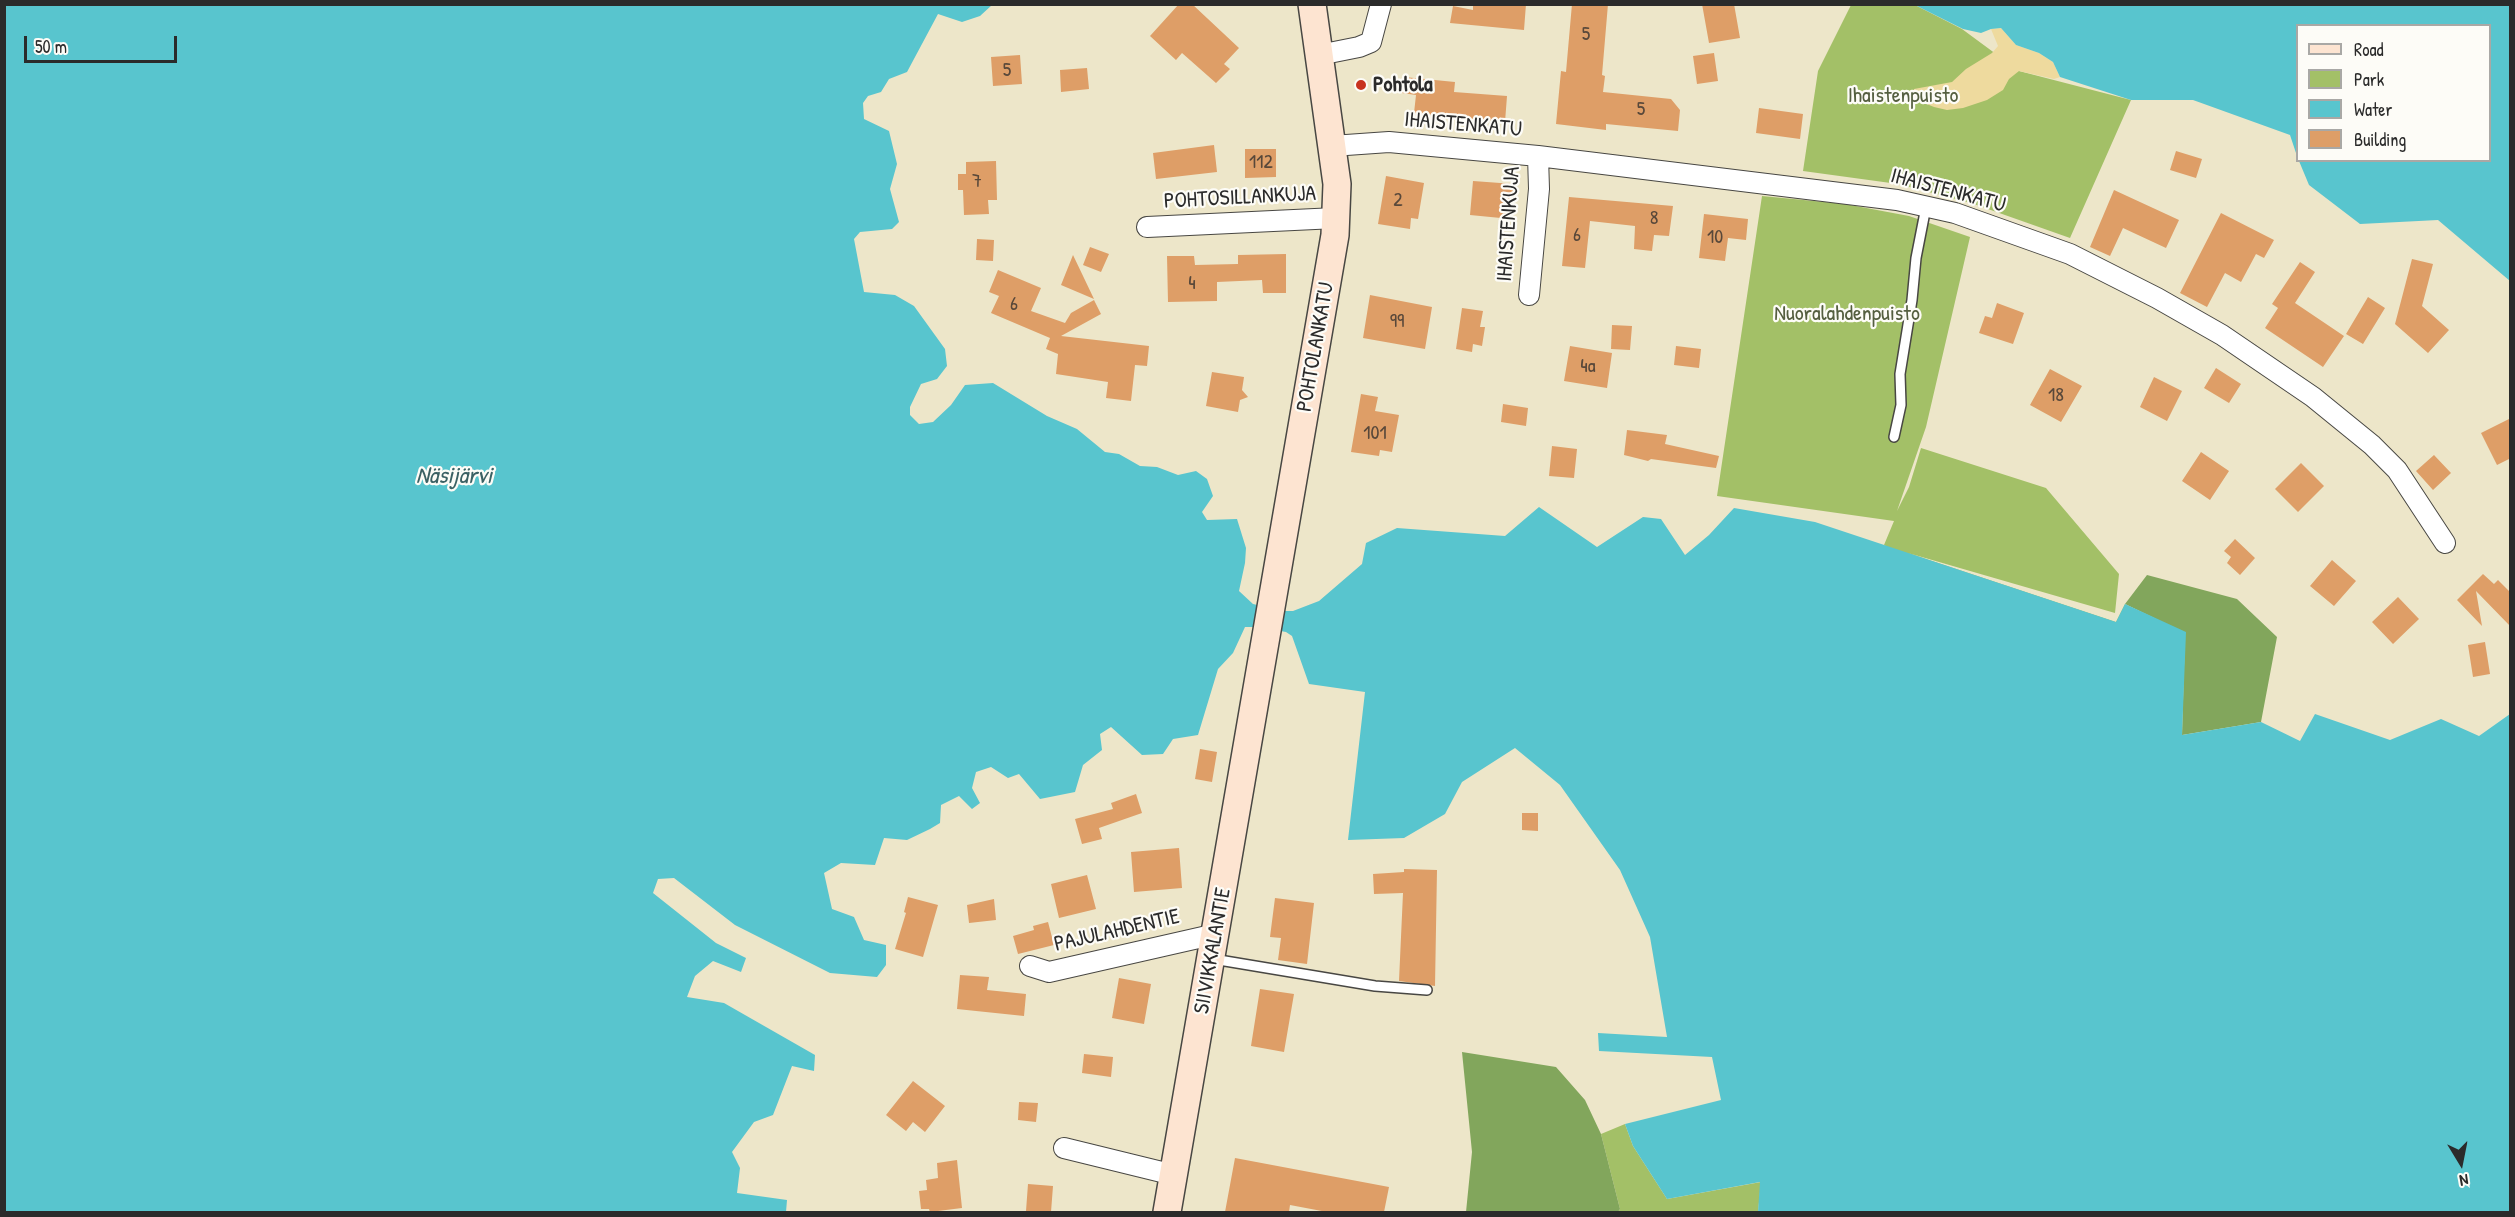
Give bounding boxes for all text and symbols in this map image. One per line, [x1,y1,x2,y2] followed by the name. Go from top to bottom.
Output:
[1582,23,1590,47] house number: 5
[27,24,180,62] scale bar
[2296,24,2491,162] legend
[35,34,67,59] text: 50 m
[2354,37,2384,62] text: Road
[1003,59,1011,83] house number: 5
[2354,67,2384,92] text: Park
[1373,72,1433,98] place label: Pohtola
[1354,78,1368,92] marker: Pohtola
[1848,83,1958,109] park label: Ihaistenpuisto
[2354,97,2392,122] text: Water
[1637,98,1645,122] house number: 5
[1403,107,1523,143] street label: IHAISTENKATU
[2354,127,2406,152] text: Building
[1249,151,1273,175] house number: 112
[1888,163,2008,219] street label: IHAISTENKATU
[1492,165,1526,283] street label: IHAISTENKUJA
[972,170,982,194] house number: 7
[1163,181,1317,215] street label: POHTOSILLANKUJA
[1393,189,1403,213] house number: 2
[1650,207,1658,231] house number: 8
[1573,224,1581,248] house number: 6
[1707,226,1723,250] house number: 10
[1188,272,1196,296] house number: 4
[1292,280,1340,414] street label: POHTOLANKATU
[1010,293,1018,317] house number: 6
[1774,301,1920,327] park label: Nuoralahdenpuisto
[1390,310,1404,334] house number: 99
[1580,355,1596,379] house number: 4a
[2048,384,2064,408] house number: 18
[1363,422,1387,446] house number: 101
[416,463,492,491] water label: Näsijärvi
[1189,886,1237,1016] street label: SIIVIKKALANTIE
[1052,904,1182,958] street label: PAJULAHDENTIE
[2431,1133,2491,1193] north arrow
[2458,1169,2470,1192] text: N

